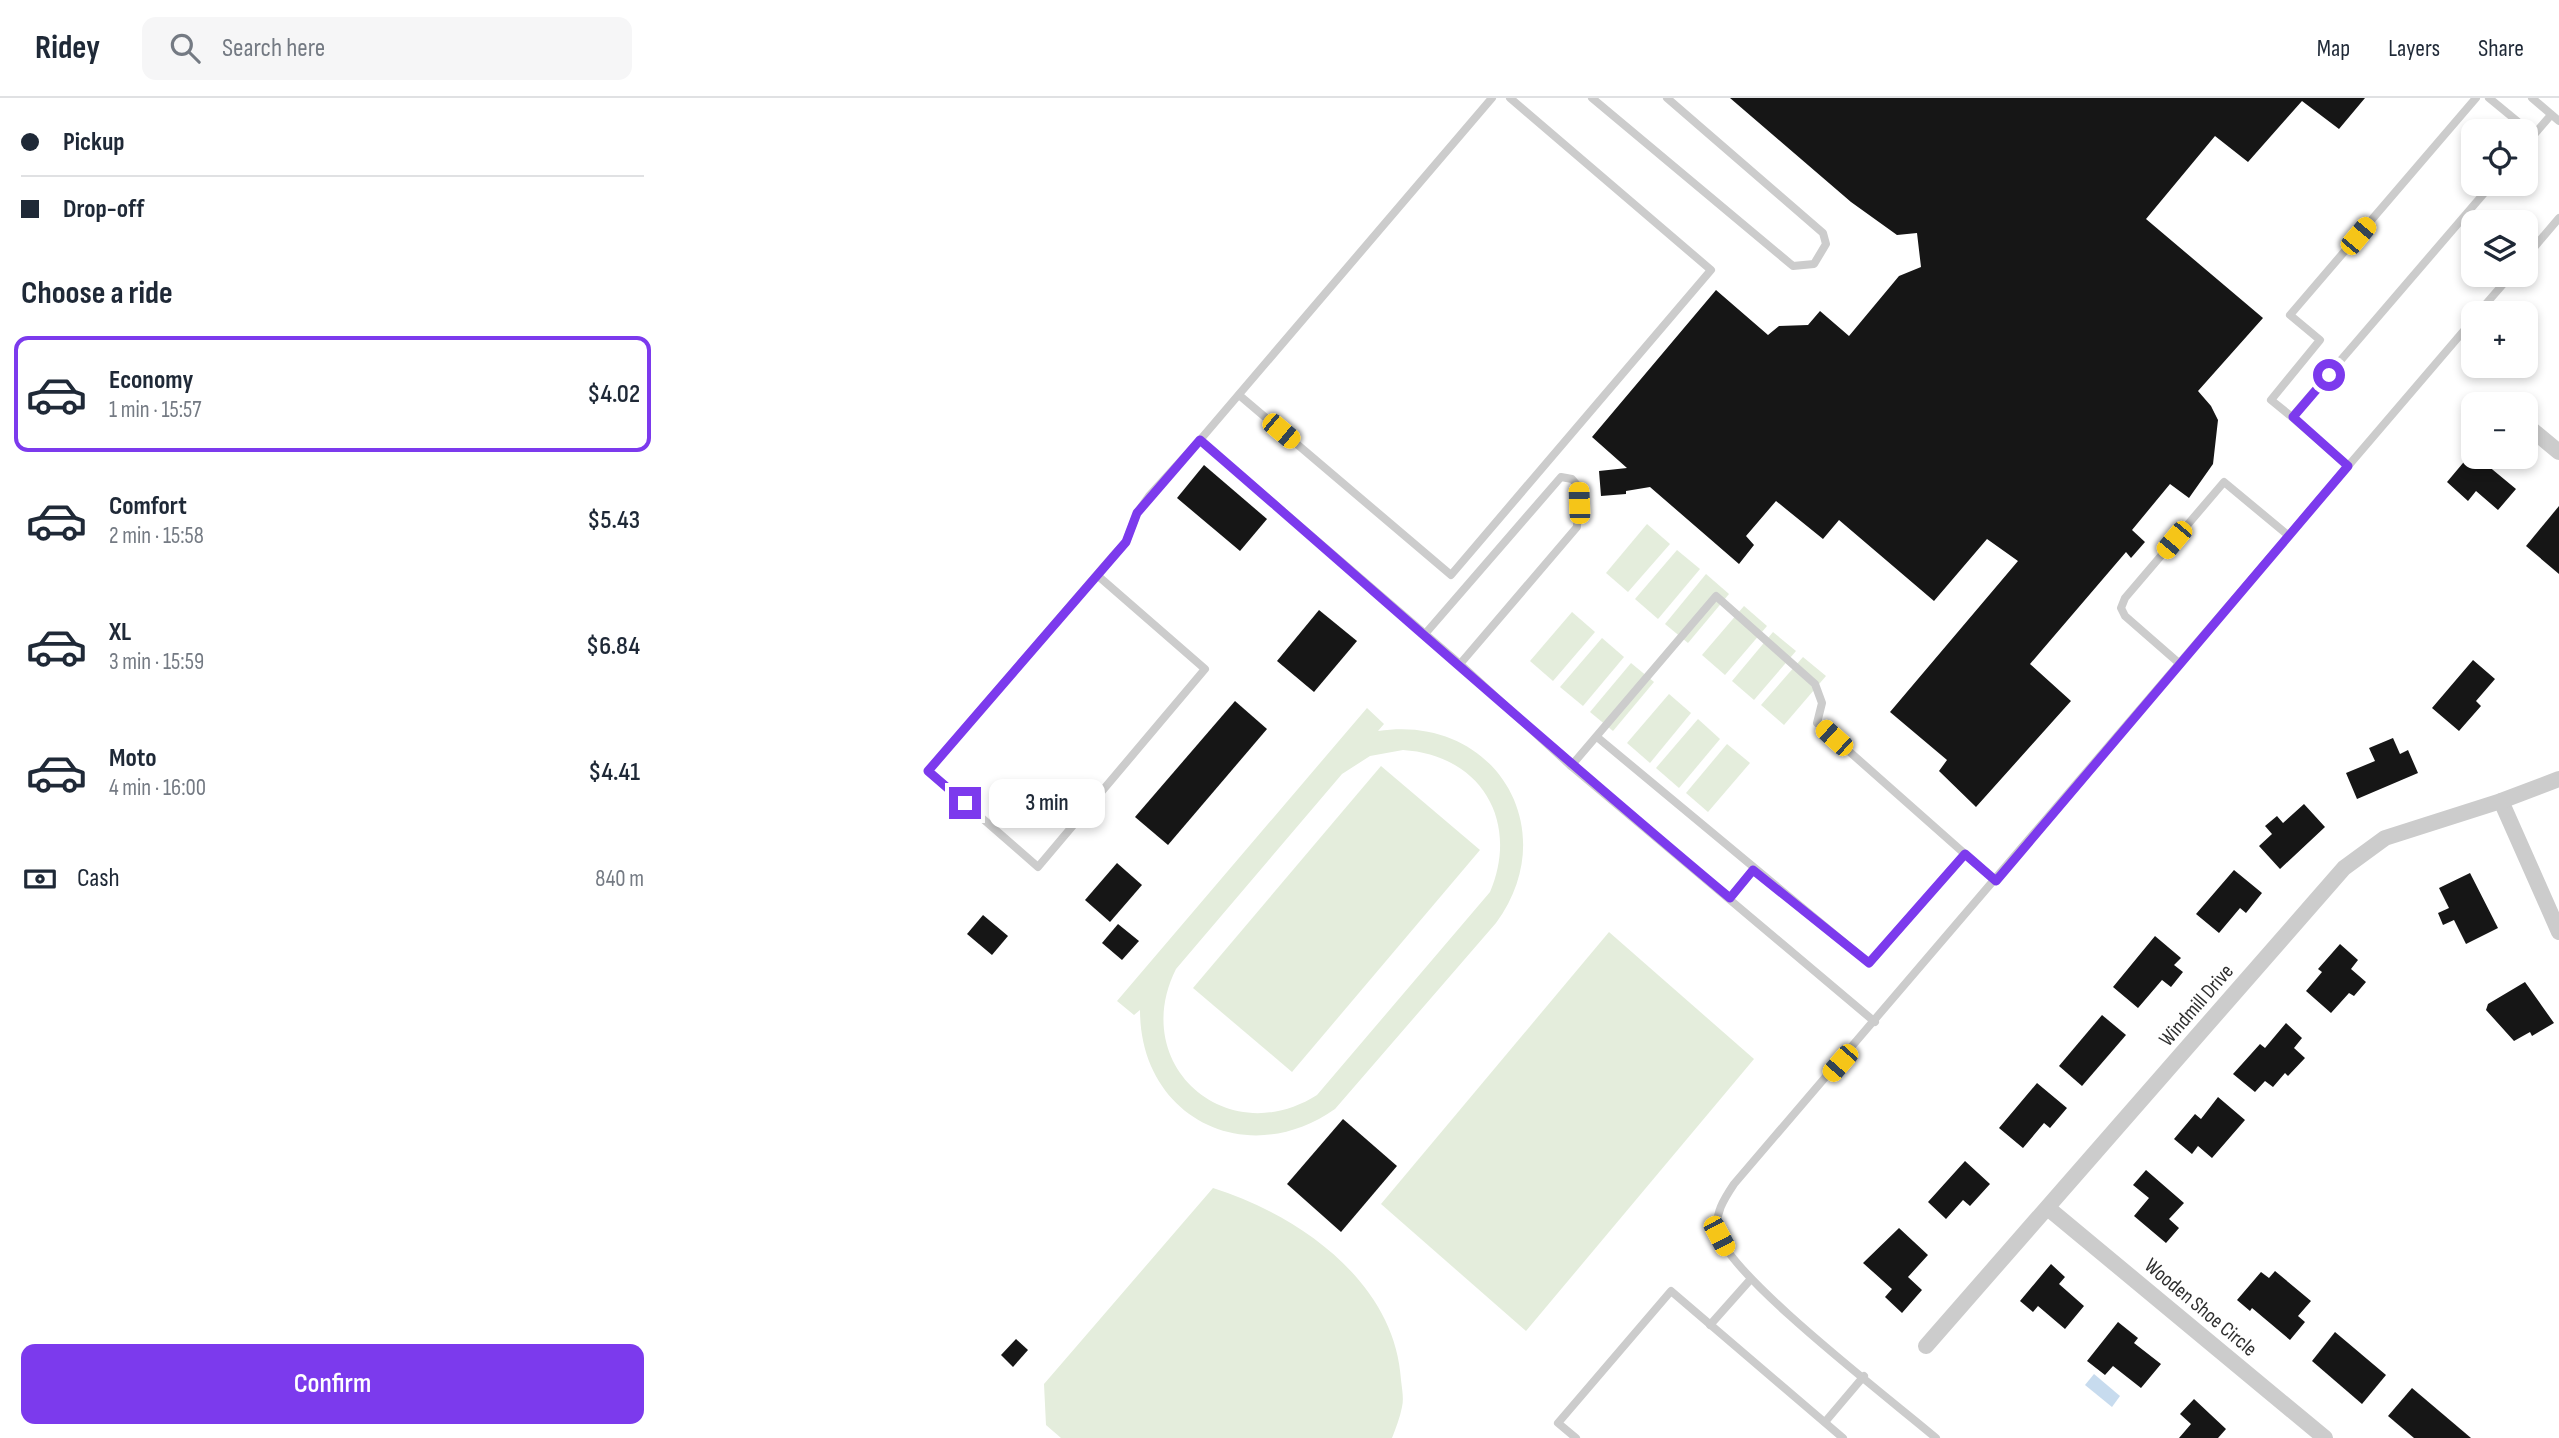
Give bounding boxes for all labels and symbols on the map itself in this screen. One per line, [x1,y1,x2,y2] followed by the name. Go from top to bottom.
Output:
[2337,213,2380,259] car
[2313,359,2345,391] route start
[1259,409,1304,453] car
[1568,482,1591,524] car
[2153,517,2196,563] car
[1812,716,1857,760] car
[989,778,1105,828] callout: 3 min
[949,787,981,819] route end
[2154,959,2239,1051] street label: Windmill Drive
[1819,1040,1862,1086] car
[1700,1213,1739,1259] car
[2139,1253,2262,1362] street label: Wooden Shoe Circle

